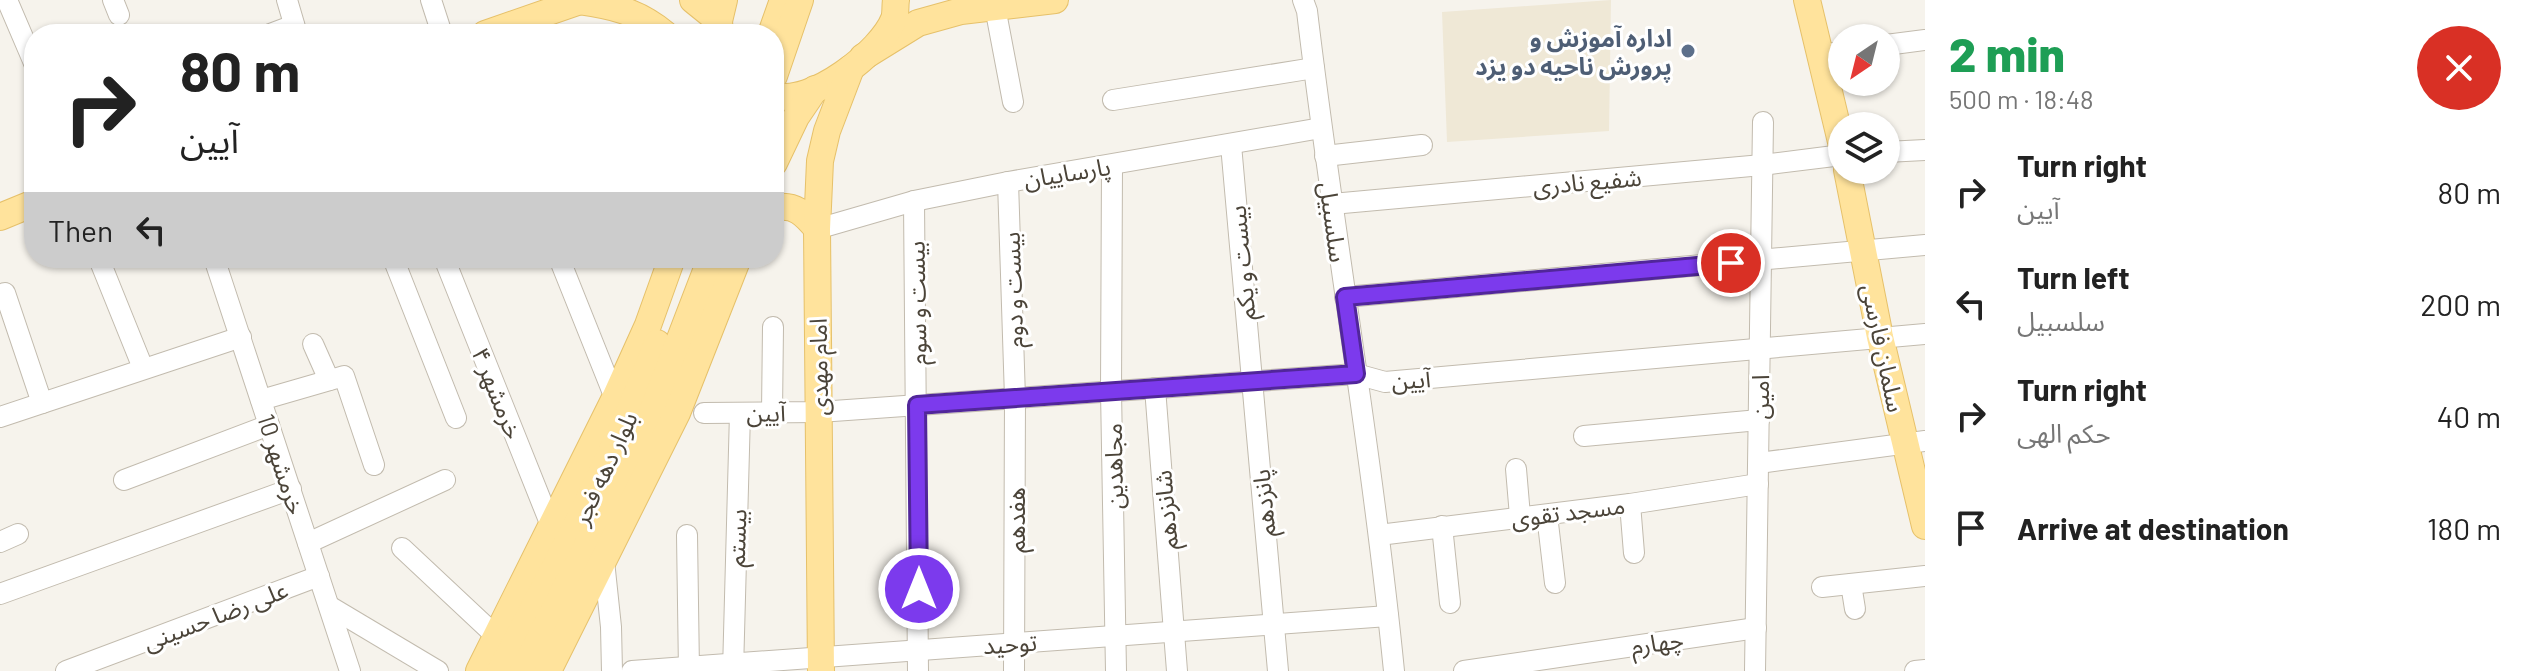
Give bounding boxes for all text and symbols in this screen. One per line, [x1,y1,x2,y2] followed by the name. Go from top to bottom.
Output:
[1475,23,1672,82] place label: اداره آموزش و پرورش ناحیه دو یزد
[1828,24,1900,96] north arrow
[1828,24,1900,184] map controls
[1949,24,2065,82] text: 2 min
[2417,26,2501,110] button: close
[180,36,300,103] text: 80 m
[1679,42,1697,60] marker: اداره آموزش و پرورش ناحیه دو یزد
[48,56,152,160] icon: right
[1949,83,2094,114] text: 500 m · 18:48
[1828,112,1900,184] button: layers
[180,117,239,160] text: آیین
[2017,147,2147,183] text: Turn right
[1021,151,1113,195] street label: پارساییان
[1531,162,1643,204] street label: شفیع نادری
[1949,170,1993,214] icon: right
[2438,174,2501,210] text: 80 m
[1314,180,1354,264] street label: سلسبیل
[2017,193,2060,224] text: آیین
[1222,204,1264,322] street label: بیست و یکم
[129,208,173,252] icon: left
[48,212,113,248] text: Then
[1697,229,1765,297] pin
[995,231,1034,349] street label: بیست و دوم
[900,241,937,365] street label: بیست و سوم
[1709,241,1753,285] icon: arrive
[2017,259,2130,295] text: Turn left
[1855,281,1912,415] street label: سلمان فارسی
[1949,282,1993,326] icon: left
[2420,286,2501,322] text: 200 m
[2017,305,2105,336] text: سلسبیل
[803,318,838,416] street label: امام مهدی
[466,343,529,443] street label: خرمشهر ۴
[1390,363,1433,395] street label: آیین
[2017,371,2147,407] text: Turn right
[1745,375,1774,419] street label: امین
[1949,394,1993,438] icon: right
[746,397,787,427] street label: آیین
[2437,398,2501,434] text: 40 m
[565,407,644,531] street label: بلوار دهه فجر
[251,410,312,518] street label: خرمشهر 10
[2017,417,2111,448] text: حکم الهی
[1098,423,1128,509] street label: مجاهدین
[1246,467,1284,538] street label: پانزدهم
[1147,469,1187,551] street label: شانزدهم
[1001,487,1034,553] street label: هفدهم
[1509,490,1627,533] street label: مسجد تقوی
[1949,506,1993,550] icon: arrive
[720,508,756,568] street label: بیستم
[2017,510,2289,546] text: Arrive at destination
[2427,510,2501,546] text: 180 m
[877,547,961,631] position arrow
[139,574,292,657] street label: علی رضا حسینی
[1629,624,1686,665] street label: چهارم
[982,627,1038,660] street label: توحید

